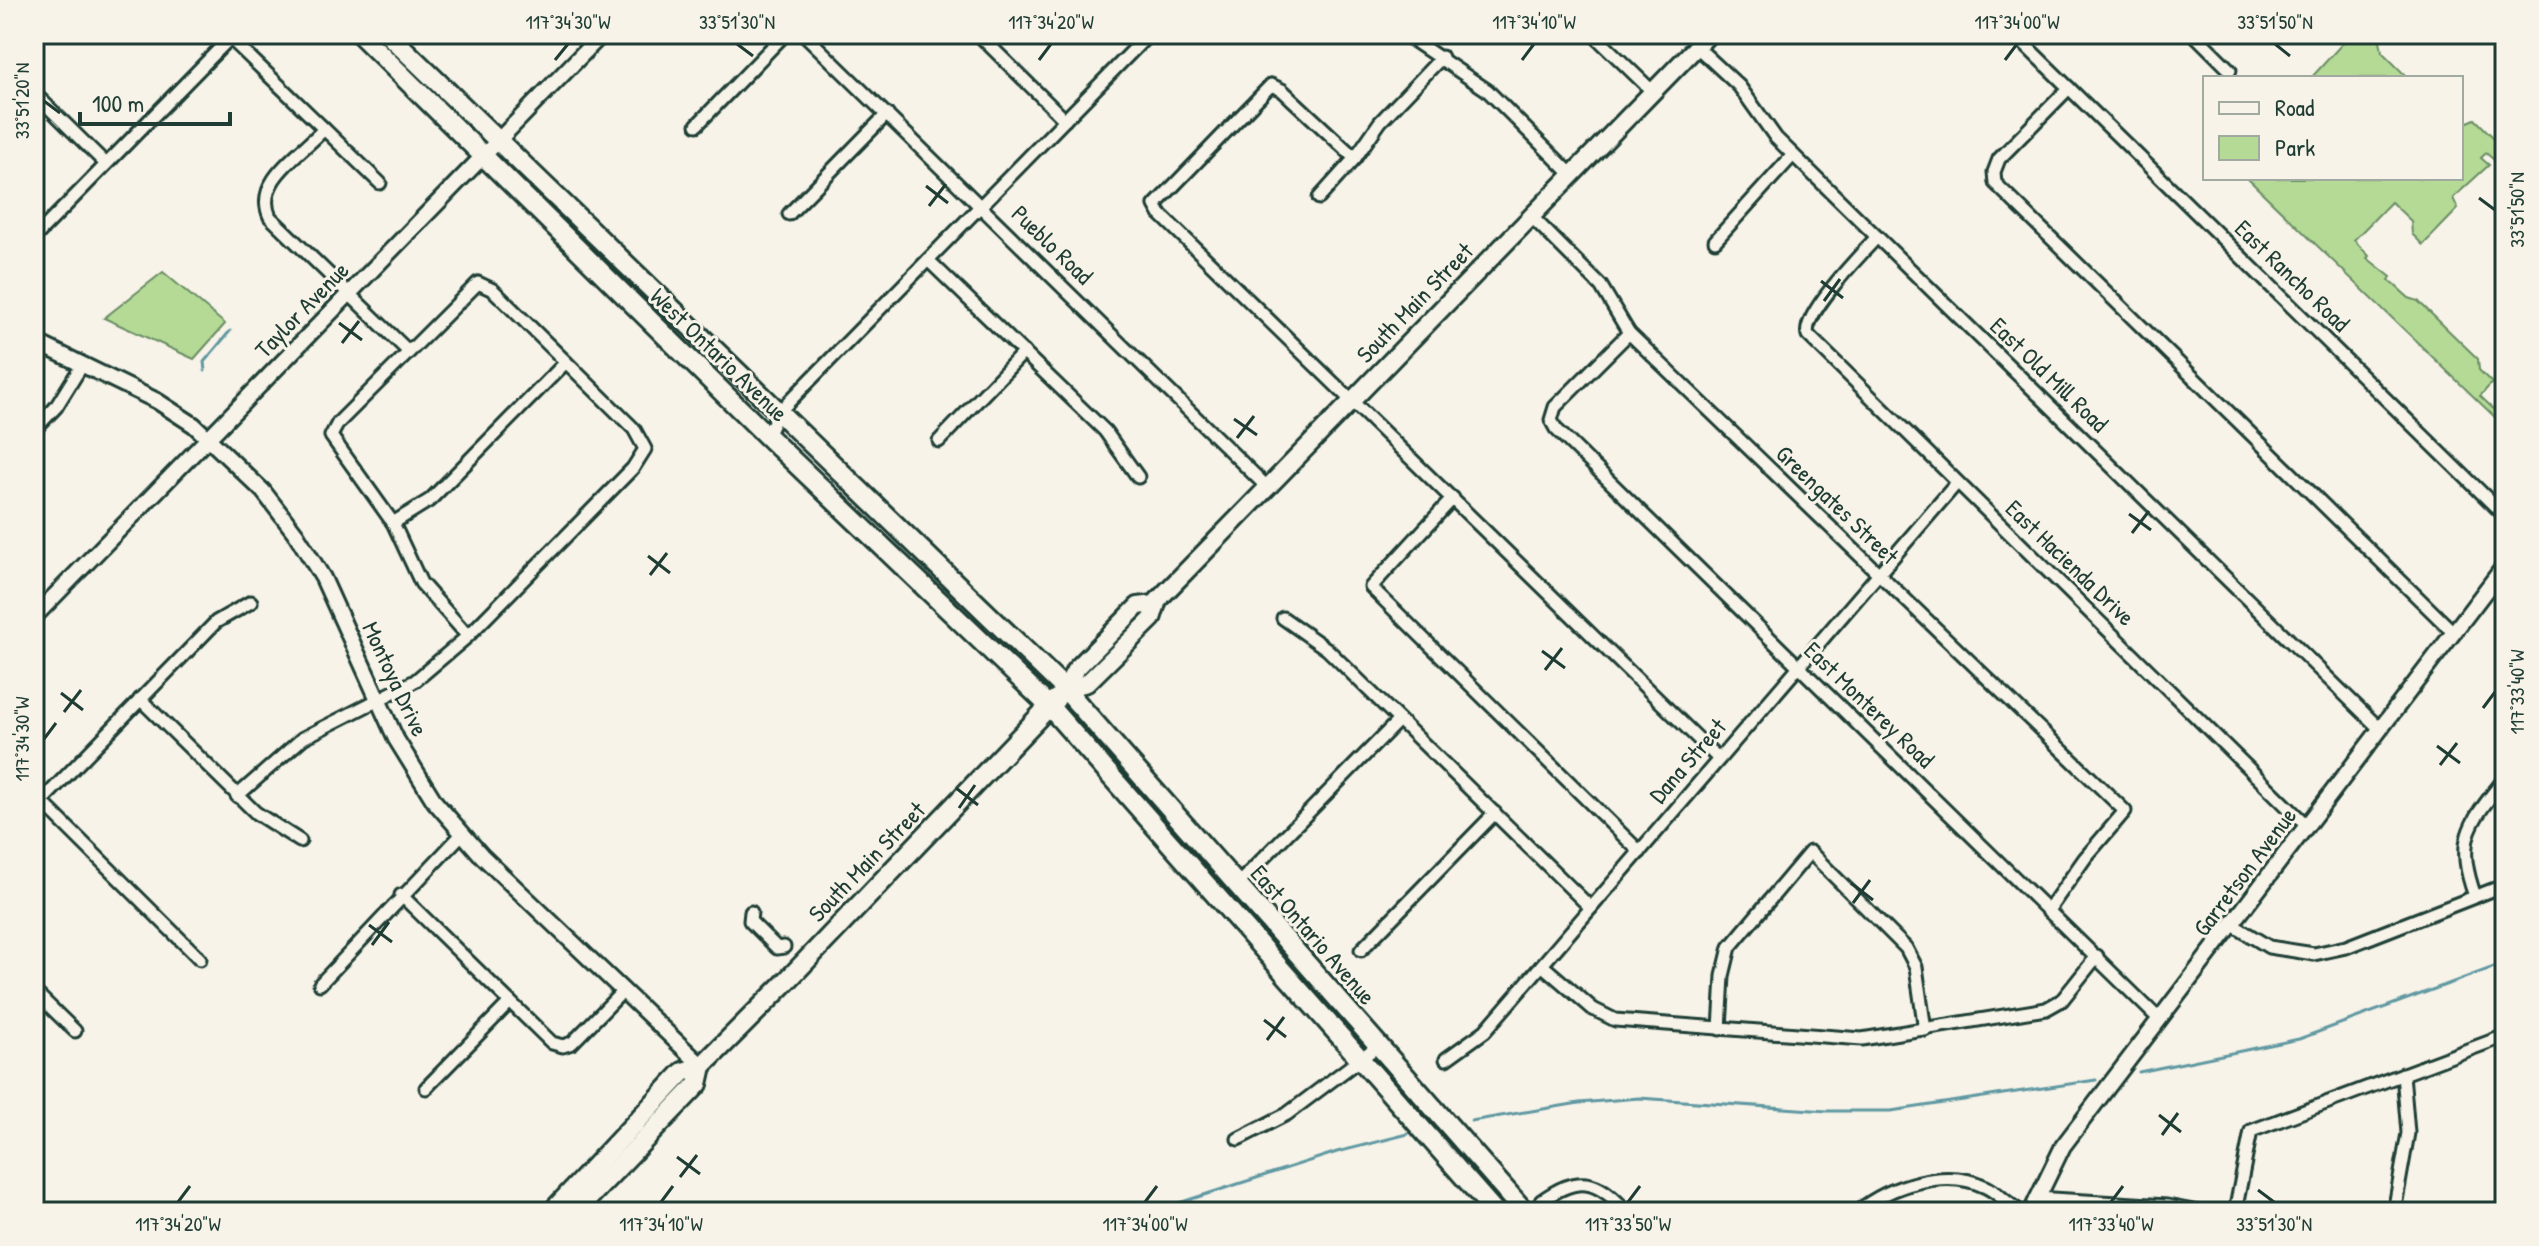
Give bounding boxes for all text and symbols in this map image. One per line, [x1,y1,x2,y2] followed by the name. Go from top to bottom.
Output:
[525,8,611,35] text: 117°34'30"W
[699,8,775,35] text: 33°51'30"N
[1008,8,1094,35] text: 117°34'20"W
[1492,8,1576,35] text: 117°34'10"W
[1974,8,2060,35] text: 117°34'00"W
[2237,8,2313,35] text: 33°51'50"N
[8,63,35,139] text: 33°51'20"N
[80,76,230,126] scale bar
[2203,76,2463,180] legend
[92,87,144,119] text: 100 m
[2275,91,2314,123] text: Road
[2275,131,2315,163] text: Park
[2503,172,2530,248] text: 33°51'50"N
[1005,198,1100,291] street label: Pueblo Road
[2228,212,2357,338] street label: East Rancho Road
[1349,235,1480,369] street label: South Main Street
[247,254,356,364] street label: Taylor Avenue
[644,280,796,429] street label: West Ontario Avenue
[1984,310,2116,439] street label: East Old Mill Road
[1769,437,1907,572] street label: Greengates Street
[1999,492,2143,633] street label: East Hacienda Drive
[355,616,437,741] street label: Montoya Drive
[1798,634,1942,775] street label: East Monterey Road
[2503,649,2530,735] text: 117°33'40"W
[8,696,35,782] text: 117°34'30"W
[1642,711,1733,810] street label: Dana Street
[801,794,932,928] street label: South Main Street
[2185,800,2303,942] street label: Garretson Avenue
[1244,858,1384,1011] street label: East Ontario Avenue
[135,1210,221,1237] text: 117°34'20"W
[619,1210,703,1237] text: 117°34'10"W
[1102,1210,1188,1237] text: 117°34'00"W
[1585,1210,1672,1237] text: 117°33'50"W
[2068,1210,2154,1237] text: 117°33'40"W
[2236,1210,2312,1237] text: 33°51'30"N

